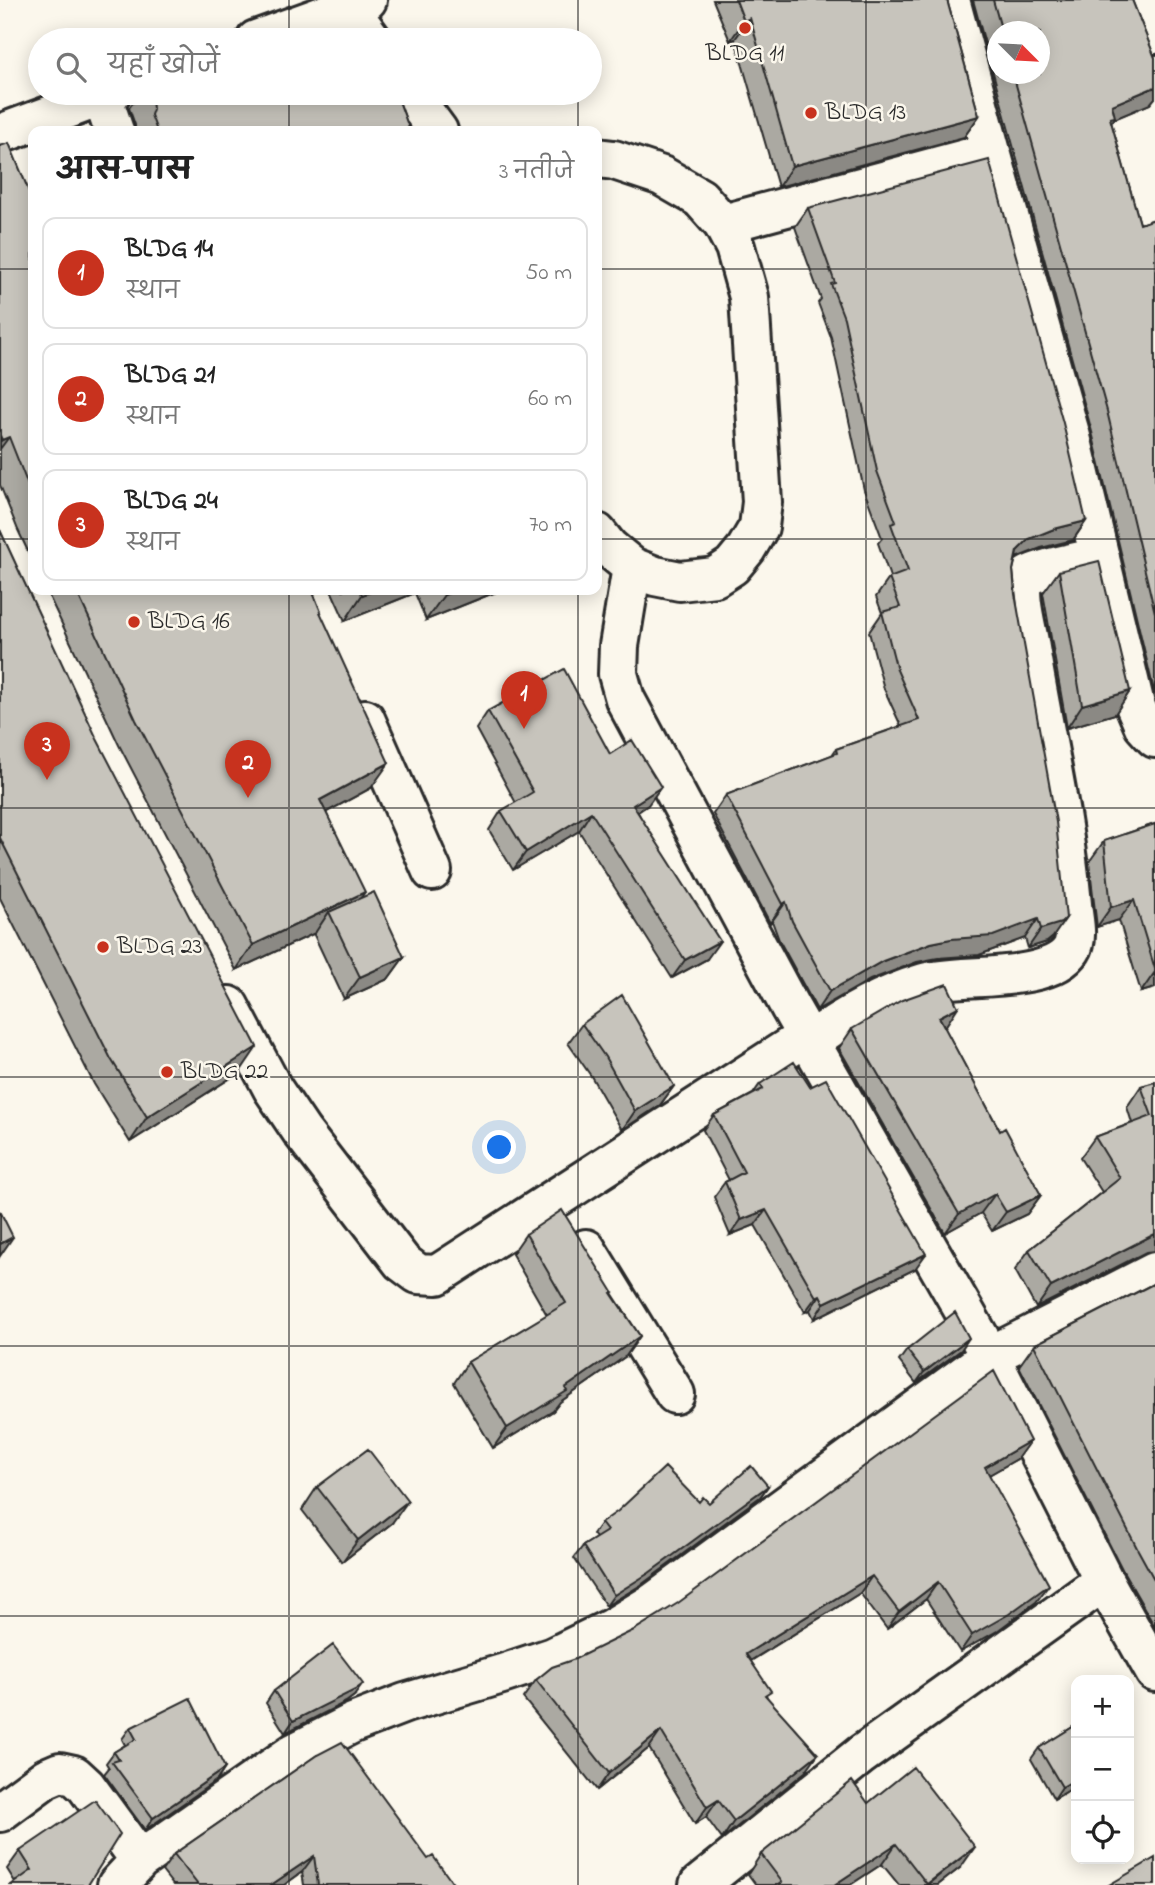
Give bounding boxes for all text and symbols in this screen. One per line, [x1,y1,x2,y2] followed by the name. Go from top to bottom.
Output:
[737,20,753,36] marker: BLDG 11
[987,21,1050,84] north arrow
[28,28,602,105] search box
[705,37,785,72] place label: BLDG 11
[52,48,90,86] icon: search
[108,48,220,86] text: यहाँ खोजें
[824,96,906,131] place label: BLDG 13
[803,105,819,121] marker: BLDG 13
[56,150,192,194] text: आस-पास
[499,156,574,189] text: 3 नतीजे
[125,231,213,269] text: BLDG 14
[77,257,85,290] text: 1
[525,257,572,290] text: 50 m
[125,276,180,309] text: स्थान
[125,357,215,395] text: BLDG 21
[75,383,87,416] text: 2
[528,383,572,416] text: 60 m
[125,402,180,435] text: स्थान
[125,483,218,521] text: BLDG 24
[76,509,86,542] text: 3
[529,509,572,542] text: 70 m
[125,528,180,561] text: स्थान
[147,605,230,640] place label: BLDG 16
[126,614,142,630] marker: BLDG 16
[501,671,547,729] pin: 1
[24,722,70,780] pin: 3
[225,740,271,798] pin: 2
[116,930,203,965] place label: BLDG 23
[95,939,111,955] marker: BLDG 23
[180,1055,269,1090] place label: BLDG 22
[159,1064,175,1080] marker: BLDG 22
[482,1130,516,1164] your location
[1071,1675,1134,1864] map controls
[1071,1675,1134,1738] button: +
[1071,1738,1134,1801] button: −
[1071,1801,1134,1864] button: locate

